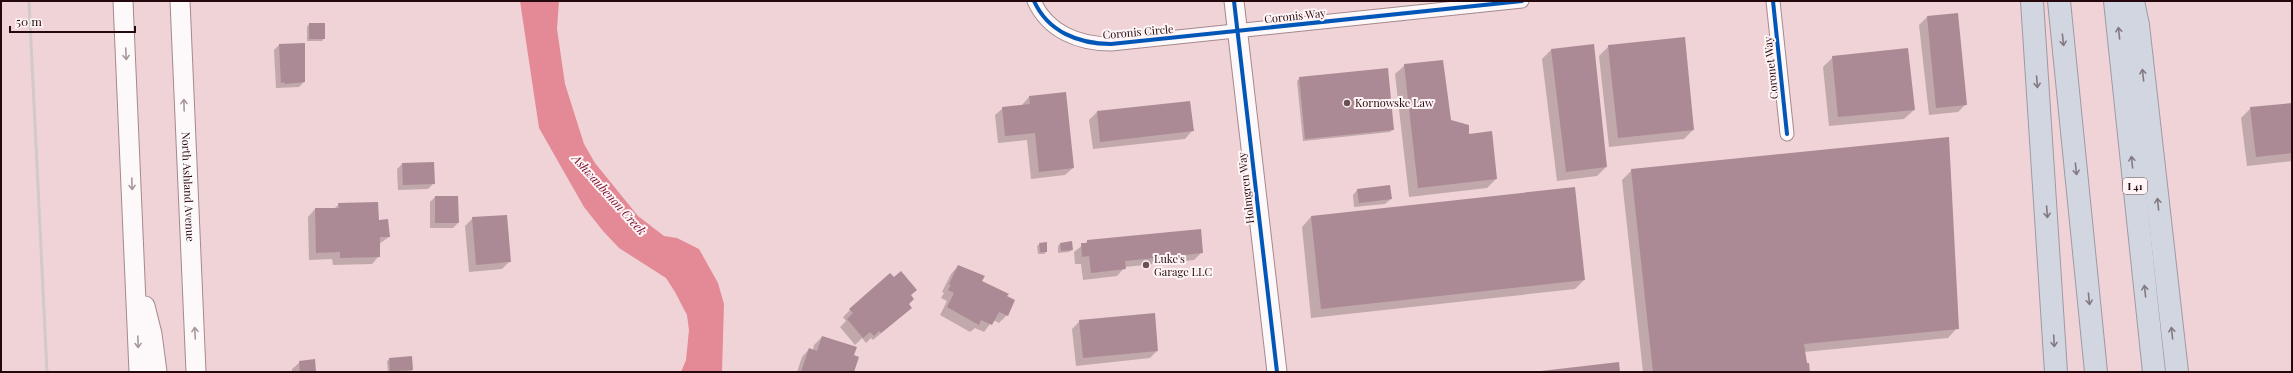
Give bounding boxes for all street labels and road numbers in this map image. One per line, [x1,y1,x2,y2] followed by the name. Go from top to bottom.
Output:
[1263,5,1327,26] street label: Coronis Way
[1102,21,1174,42] street label: Coronis Circle
[1760,36,1781,100] street label: Coronet Way
[179,132,198,242] street label: North Ashland Avenue
[1234,151,1257,225] street label: Holmgren Way
[2123,178,2147,194] road number: I 41

